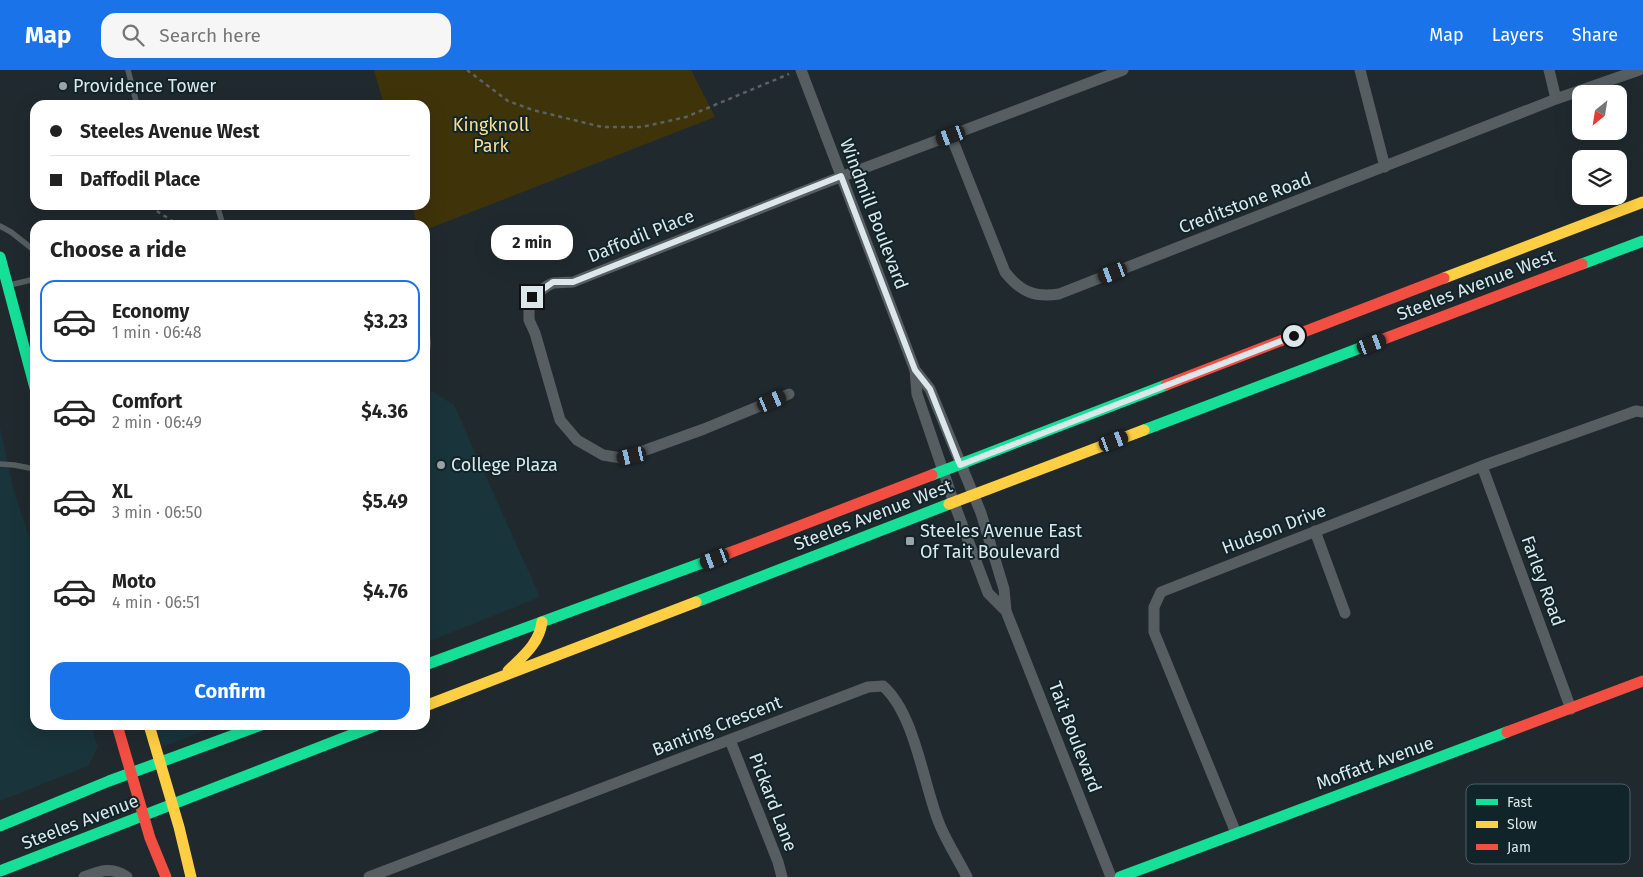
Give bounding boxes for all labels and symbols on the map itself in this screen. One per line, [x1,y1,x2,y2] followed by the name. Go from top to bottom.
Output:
[73,75,216,97] place label: Providence Tower
[57,80,69,92] marker: Providence Tower
[1572,85,1628,140] north arrow
[453,114,529,157] park label: Kingknoll Park
[934,124,967,148] car
[835,136,913,292] street label: Windmill Boulevard
[1176,168,1314,238] street label: Creditstone Road
[585,205,697,267] street label: Daffodil Place
[491,224,573,260] callout: 2 min
[1394,244,1559,325] street label: Steeles Avenue West
[1096,261,1129,285] car
[521,286,543,308] route end
[1283,325,1305,347] route start
[1355,332,1388,356] car
[755,388,788,414] car
[1097,429,1130,453] car
[615,445,648,467] car
[451,454,558,476] place label: College Plaza
[435,459,447,471] marker: College Plaza
[791,474,956,555] street label: Steeles Avenue West
[1219,499,1329,559] street label: Hudson Drive
[920,520,1083,563] place label: Steeles Avenue East Of Tait Boulevard
[1516,533,1570,629] street label: Farley Road
[904,535,916,547] marker: Steeles Avenue East Of Tait Boulevard
[698,547,731,571] car
[1044,678,1106,796] street label: Tait Boulevard
[649,691,785,761] street label: Banting Crescent
[1313,732,1437,794] street label: Moffatt Avenue
[744,750,802,854] street label: Pickard Lane
[1466,784,1630,864] legend
[18,790,142,854] street label: Steeles Avenue
[1507,794,1533,811] text: Fast
[1507,816,1537,833] text: Slow
[1507,839,1531,856] text: Jam

